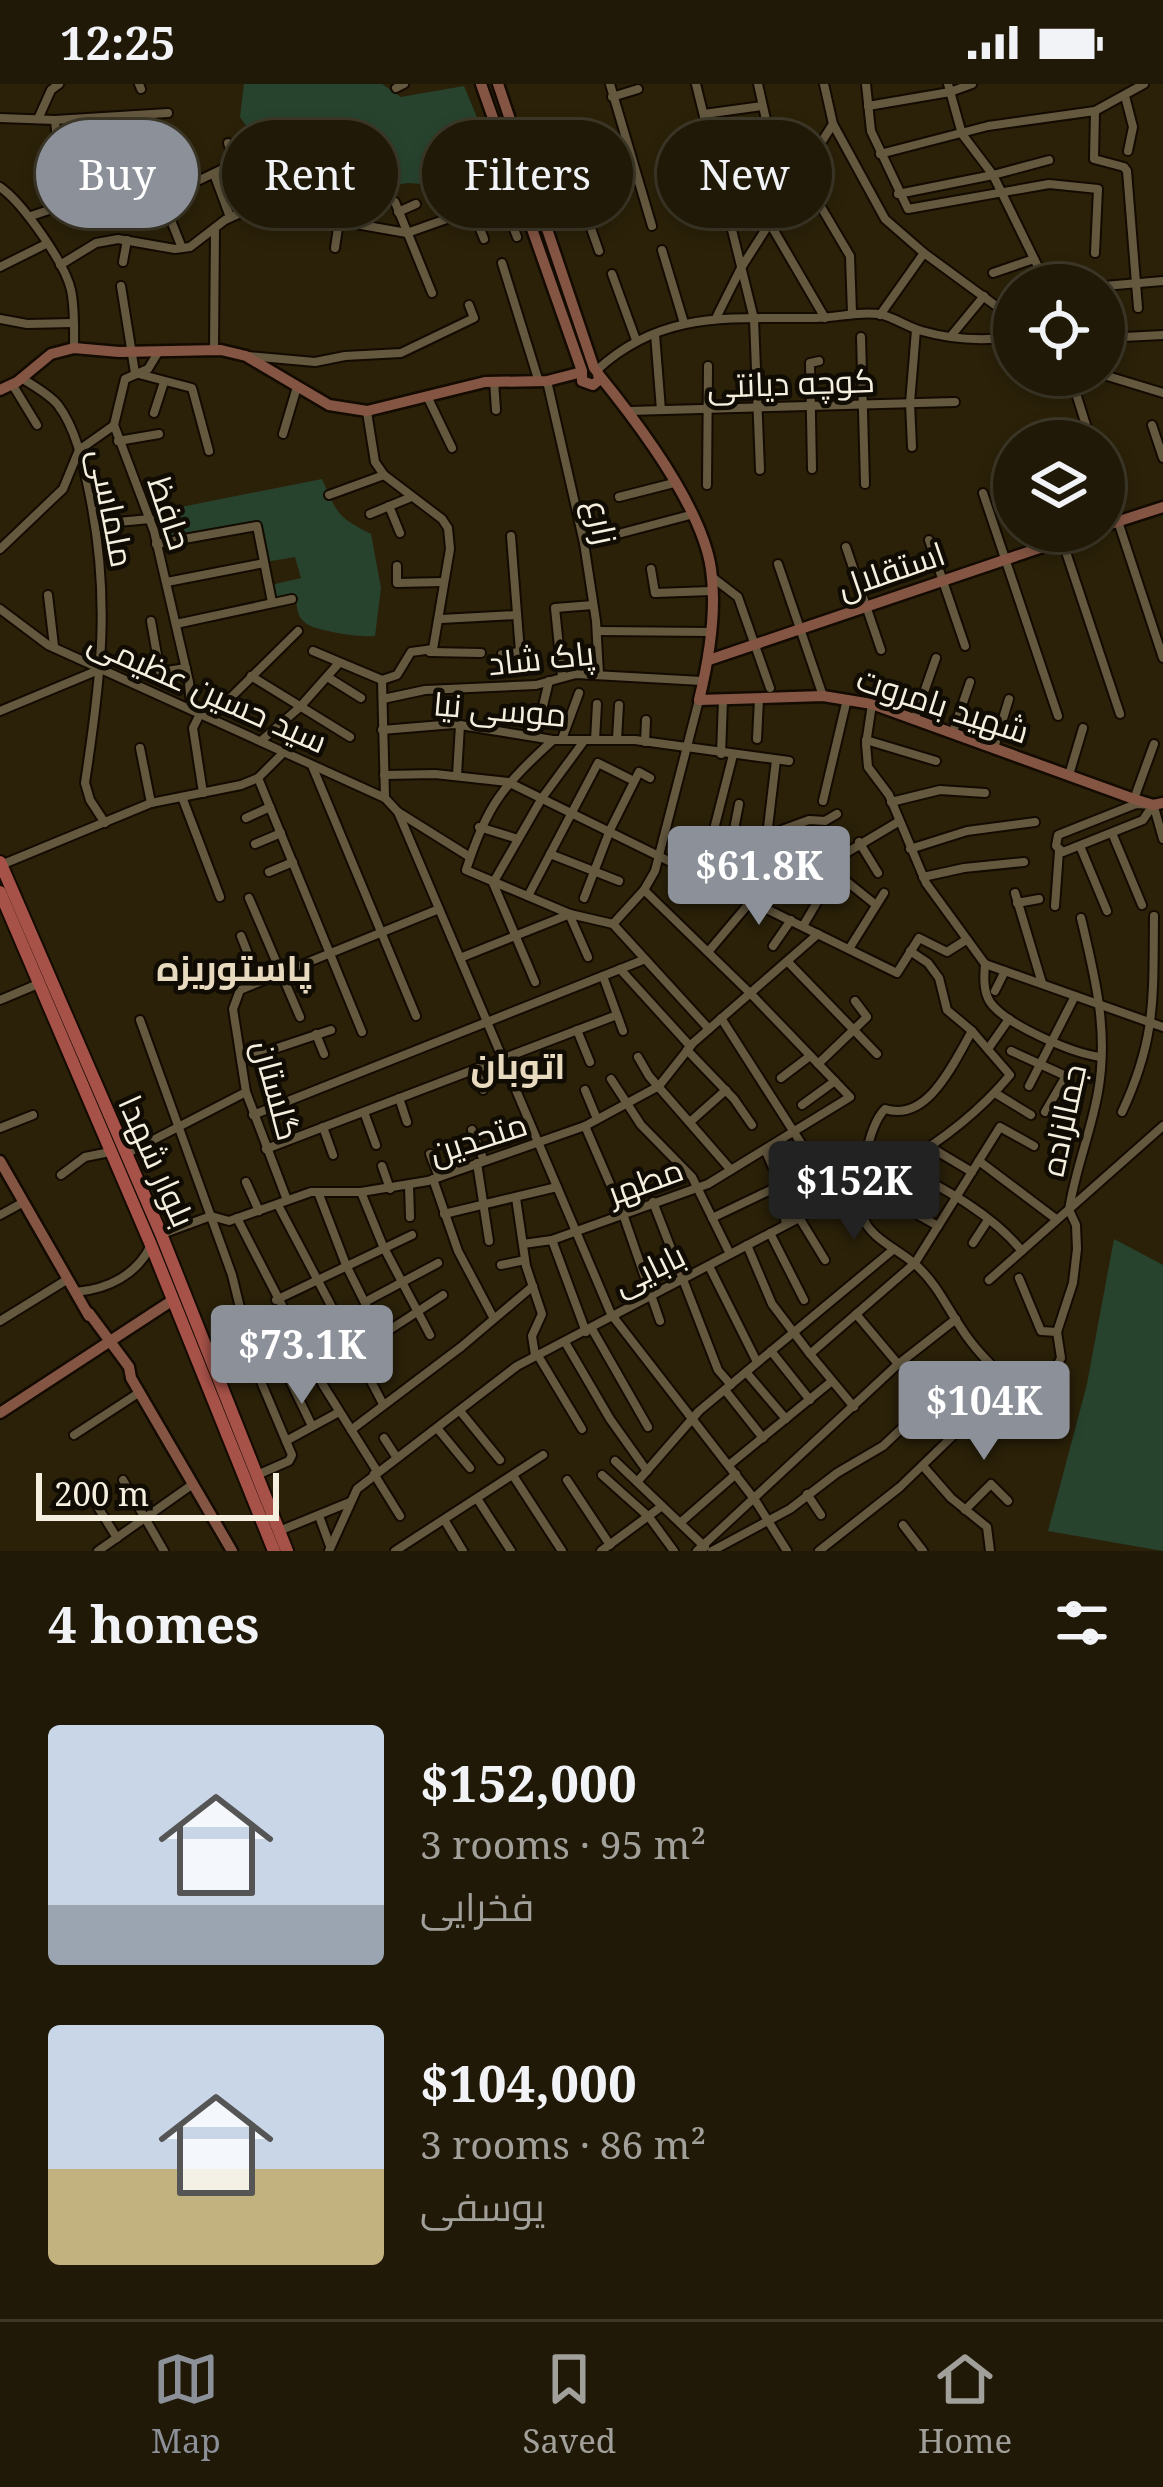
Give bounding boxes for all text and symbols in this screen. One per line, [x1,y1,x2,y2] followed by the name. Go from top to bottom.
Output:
[60,12,175,73] text: 12:25
[36,120,198,228] chip: Buy
[222,120,398,228] chip: Rent
[422,120,633,228] chip: Filters
[657,120,832,228] chip: New
[993,264,1125,552] map controls
[993,264,1125,396] button: locate
[706,357,876,408] street label: کوچه دیانتی
[993,420,1125,552] button: layers
[79,445,146,571] street label: ملماسی
[138,471,203,555] street label: حافظ
[575,495,629,549] street label: زارع
[831,530,951,609] street label: استقلال
[82,618,335,763] street label: سید حسین عظیمی
[486,630,596,685] street label: پاک شاد
[851,656,1035,754] street label: شهید بامروت
[432,680,569,737] street label: موسی نیا
[661,826,857,928] pin: $61.8K
[695,838,823,891] text: $61.8K
[156,943,312,994] district label: پاستوریزه
[243,1035,312,1145] street label: گلستان
[470,1041,566,1090] district label: اتوبان
[1029,1060,1096,1180] street label: جمالزاده
[108,1088,206,1234] street label: بلوار شهدا
[423,1101,533,1174] street label: متحدین
[770,1141,938,1243] pin: $152K
[599,1146,689,1216] street label: مطهر
[796,1153,912,1206] text: $152K
[605,1232,692,1305] street label: بابایی
[204,1305,400,1407] pin: $73.1K
[238,1317,366,1370] text: $73.1K
[900,1361,1068,1463] pin: $104K
[926,1373,1042,1426] text: $104K
[36,1467,279,1520] scale bar
[54,1471,149,1516] text: 200 m
[48,1588,259,1658] text: 4 homes
[1049,1590,1115,1656] icon: filters
[420,1747,637,1817] text: $152,000
[144,1773,288,1917] icon: home
[420,1817,706,1870] text: 3 rooms · 95 m²
[420,1879,534,1932] text: فخرایی
[420,2047,637,2117] text: $104,000
[144,2073,288,2217] icon: home
[420,2117,706,2170] text: 3 rooms · 86 m²
[420,2179,545,2232] text: یوسفی
[151,2346,221,2463] tab: Map
[523,2346,616,2463] tab: Saved
[918,2346,1012,2463] tab: Home

